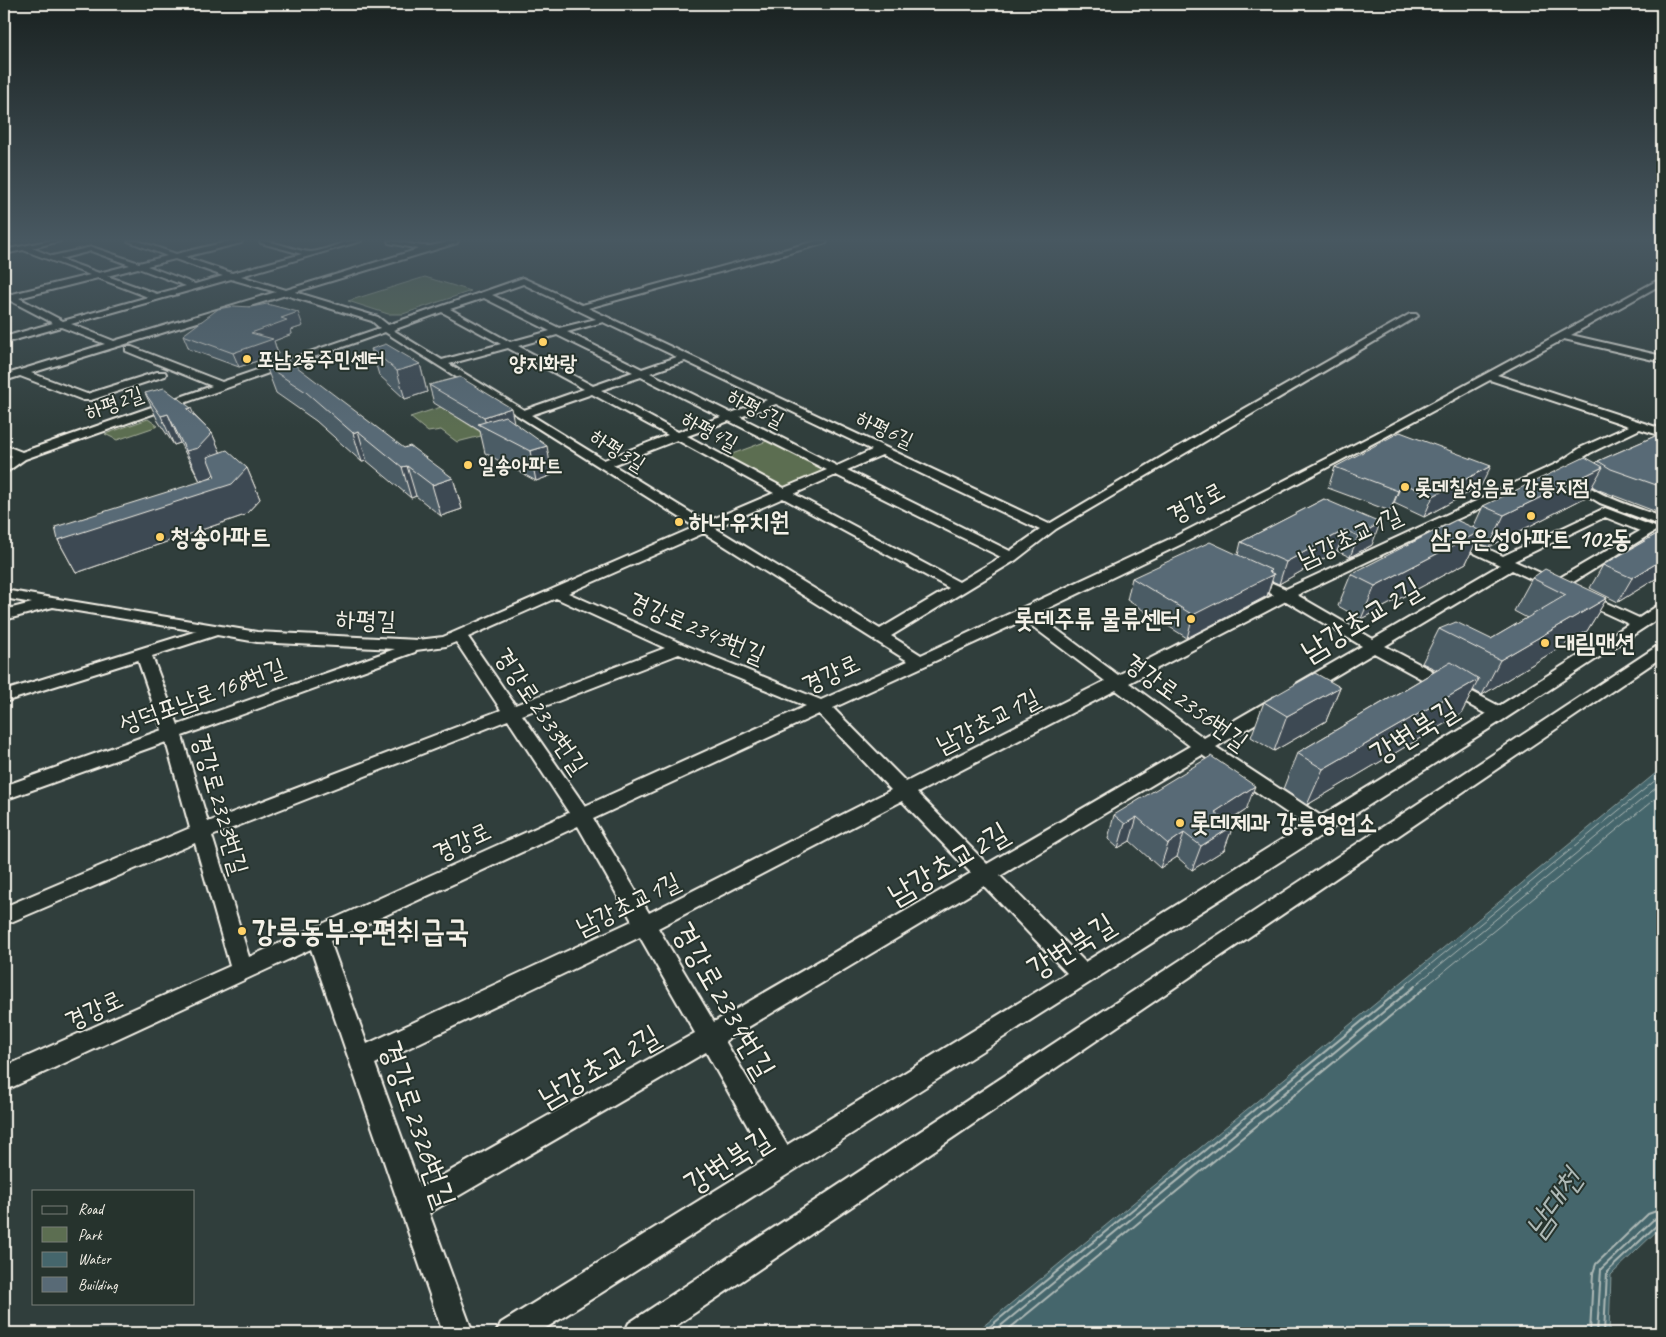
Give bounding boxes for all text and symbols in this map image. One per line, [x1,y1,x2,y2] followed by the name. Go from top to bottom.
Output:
[537,336,549,348] marker: 양지화랑
[257,346,385,372] place label: 포남2동주민센터
[509,350,578,376] place label: 양지화랑
[241,353,253,365] marker: 포남2동주민센터
[81,380,147,426] street label: 하평2길
[723,383,789,433] street label: 하평5길
[677,405,743,457] street label: 하평4길
[852,405,918,454] street label: 하평6길
[586,423,650,477] street label: 하평3길
[478,452,563,478] place label: 일송아파트
[462,459,474,471] marker: 일송아파트
[1415,474,1589,500] place label: 롯데칠성음료 강릉지점
[1162,475,1230,531] street label: 경강로
[1399,481,1411,493] marker: 롯데칠성음료 강릉지점
[1293,499,1407,575] street label: 남강초교1길
[689,506,790,538] place label: 하나유치원
[1525,510,1537,522] marker: 삼우은성아파트 102동
[673,516,685,528] marker: 하나유치원
[170,521,271,553] place label: 청송아파트
[1430,523,1631,555] place label: 삼우은성아파트 102동
[154,531,166,543] marker: 청송아파트
[1294,568,1428,670] street label: 남강초교2길
[624,585,770,671] street label: 경강로2343번길
[335,603,397,637] street label: 하평길
[1014,603,1181,635] place label: 롯데주류 물류센터
[1185,613,1197,625] marker: 롯데주류 물류센터
[1555,627,1635,659] place label: 대림맨션
[1539,637,1551,649] marker: 대림맨션
[487,642,595,780] street label: 경강로2333번길
[1118,646,1254,758] street label: 경강로2356번길
[797,647,865,701] street label: 경강로
[115,651,289,741] street label: 성덕포남로168번길
[931,681,1045,761] street label: 남강초교1길
[1363,689,1465,773] street label: 강변북길
[185,730,255,878] street label: 경강로2323번길
[1190,807,1377,839] place label: 롯데제과 강릉영업소
[880,813,1016,913] street label: 남강초교2길
[428,815,496,869] street label: 경강로
[1174,817,1186,829] marker: 롯데제과 강릉영업소
[571,865,685,943] street label: 남강초교1길
[1020,904,1122,988] street label: 강변북길
[252,912,469,950] place label: 강릉동부우편취급국
[664,915,784,1085] street label: 경강로2334번길
[236,925,248,937] marker: 강릉동부우편취급국
[60,983,128,1037] street label: 경강로
[531,1016,667,1116] street label: 남강초교2길
[372,1035,464,1213] street label: 경강로2326번길
[677,1119,779,1203] street label: 강변북길
[1516,1159,1592,1245] water label: 남대천
[32,1190,195,1304] legend
[78,1200,105,1219] text: Road
[78,1226,103,1245] text: Park
[78,1250,112,1269] text: Water
[78,1276,118,1295] text: Building

